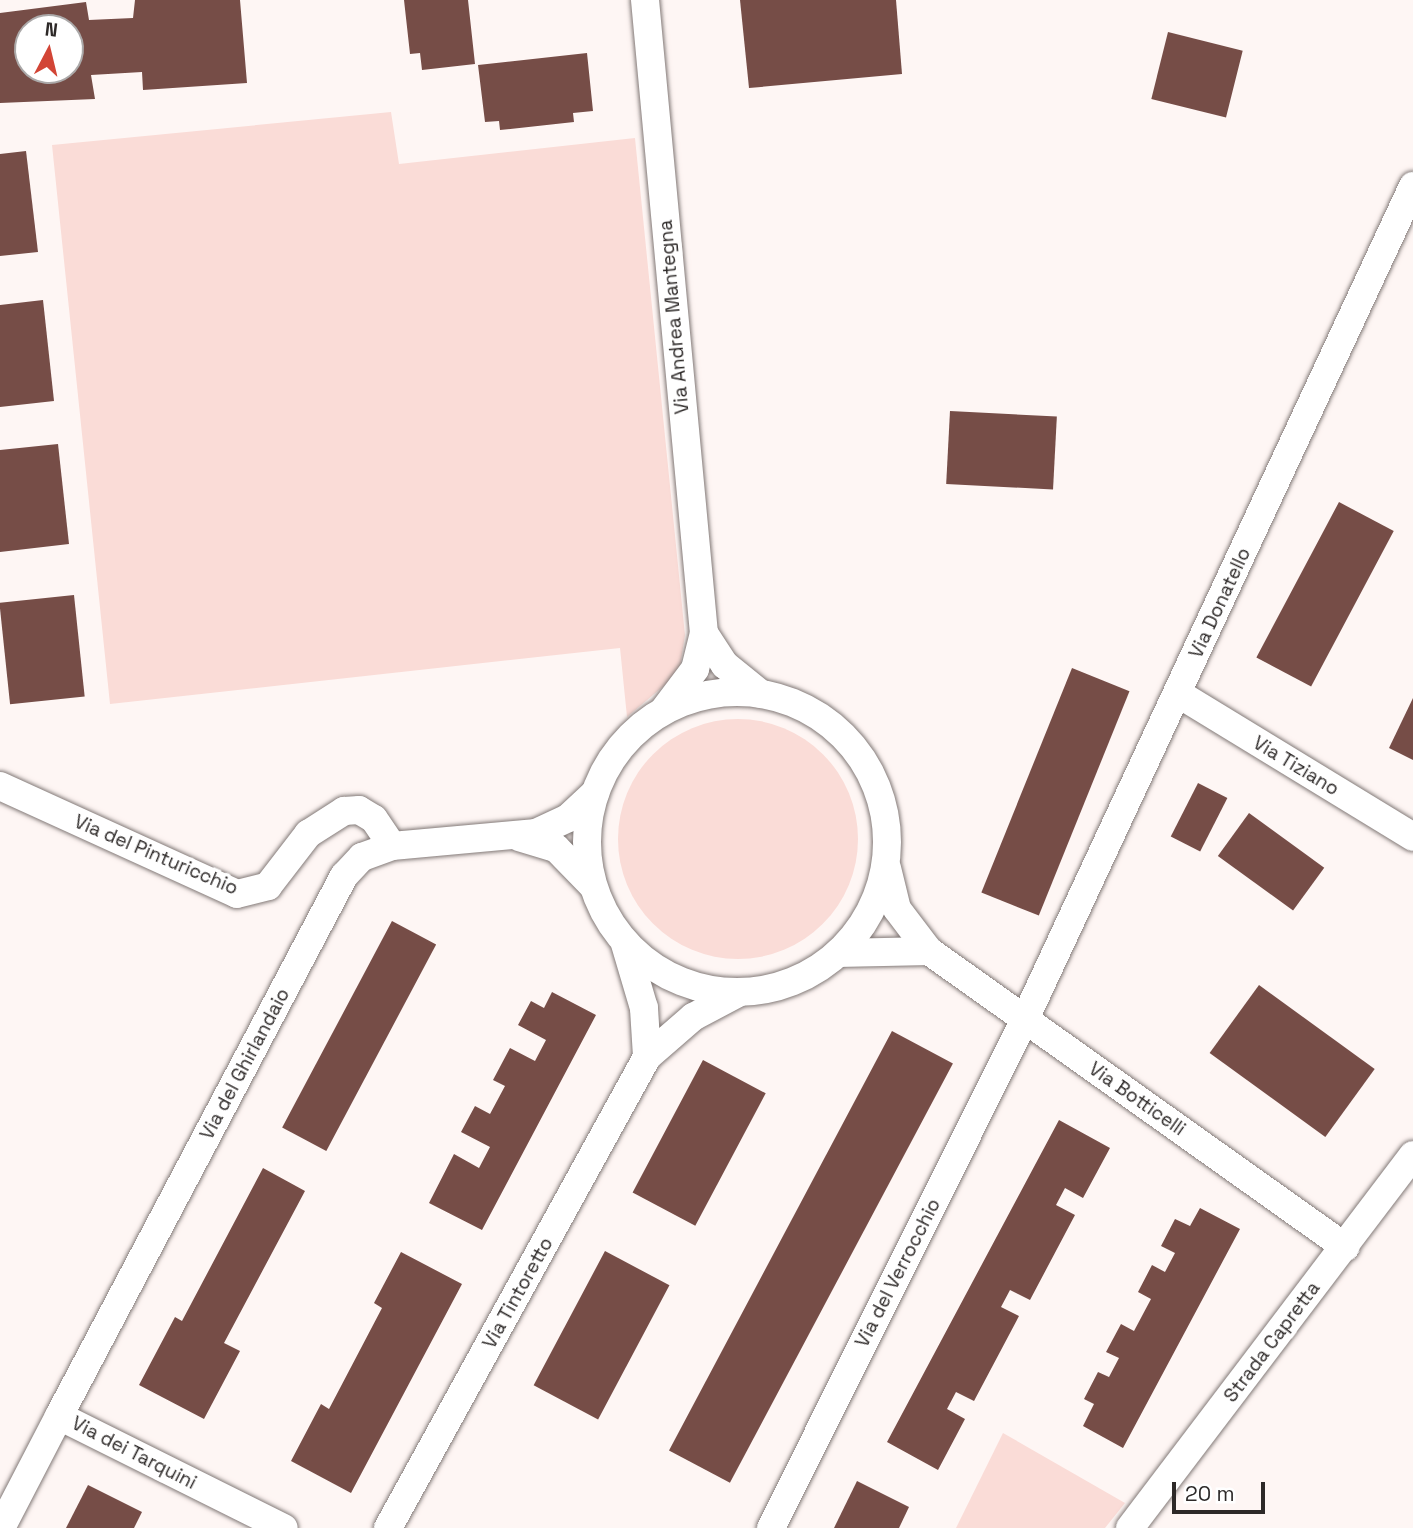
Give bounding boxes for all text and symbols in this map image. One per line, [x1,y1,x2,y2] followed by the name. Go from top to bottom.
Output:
[14,14,84,84] north arrow
[44,16,59,43] text: N
[654,219,694,415] street label: Via Andrea Mantegna
[1184,544,1256,662] street label: Via Donatello
[1249,731,1343,801] street label: Via Tiziano
[71,810,241,900] street label: Via del Pinturicchio
[195,984,295,1144] street label: Via del Ghirlandaio
[1084,1057,1190,1141] street label: Via Botticelli
[851,1195,945,1351] street label: Via del Verrocchio
[478,1233,558,1353] street label: Via Tintoretto
[1219,1277,1325,1407] street label: Strada Capretta
[68,1412,200,1494] street label: Via dei Tarquini
[1175,1468,1268,1512] scale bar
[1185,1480,1235,1507] text: 20 m

